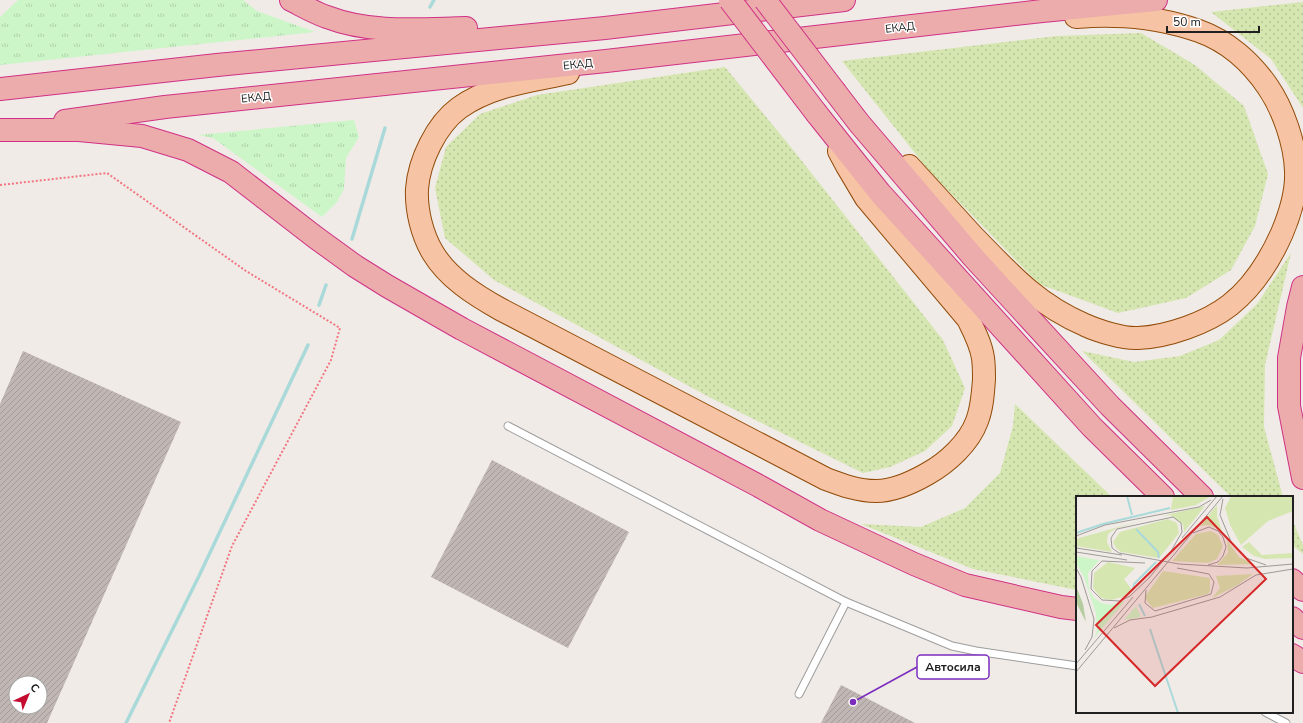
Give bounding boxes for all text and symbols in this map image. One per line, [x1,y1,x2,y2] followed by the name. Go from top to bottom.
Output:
[1167,8,1259,34] scale bar
[1173,14,1201,30] text: 50 m
[884,18,916,37] street label: ЕКАД
[562,55,594,74] street label: ЕКАД
[240,88,272,107] street label: ЕКАД
[1076,496,1293,713] inset map
[917,655,989,679] callout: Автосила
[925,659,981,675] text: Автосила
[8,675,48,715] north arrow
[27,680,43,697] text: С

